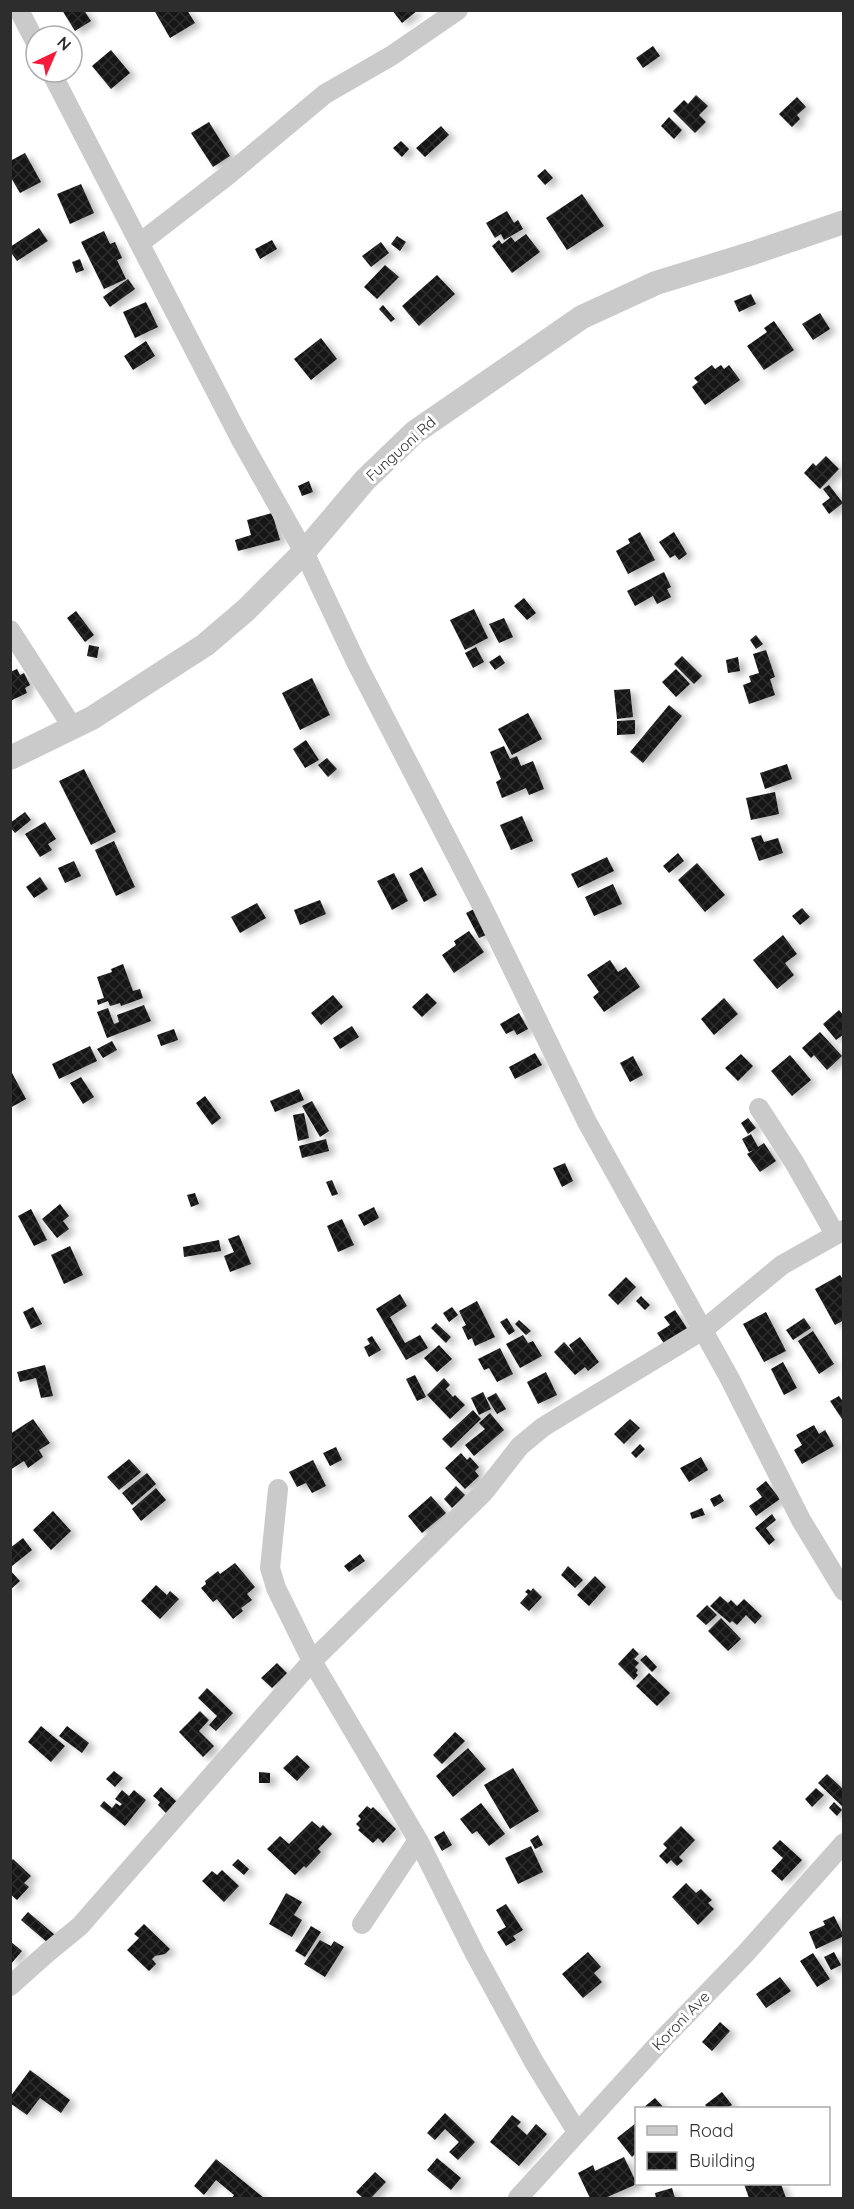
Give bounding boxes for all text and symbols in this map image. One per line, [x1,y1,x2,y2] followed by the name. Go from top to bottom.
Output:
[24,24,84,84] north arrow
[53,32,76,54] text: N
[362,412,439,485] street label: Funguoni Rd
[648,1987,714,2054] street label: Koroni Ave
[635,2107,830,2185] legend
[689,2119,734,2142] text: Road
[689,2149,755,2172] text: Building

